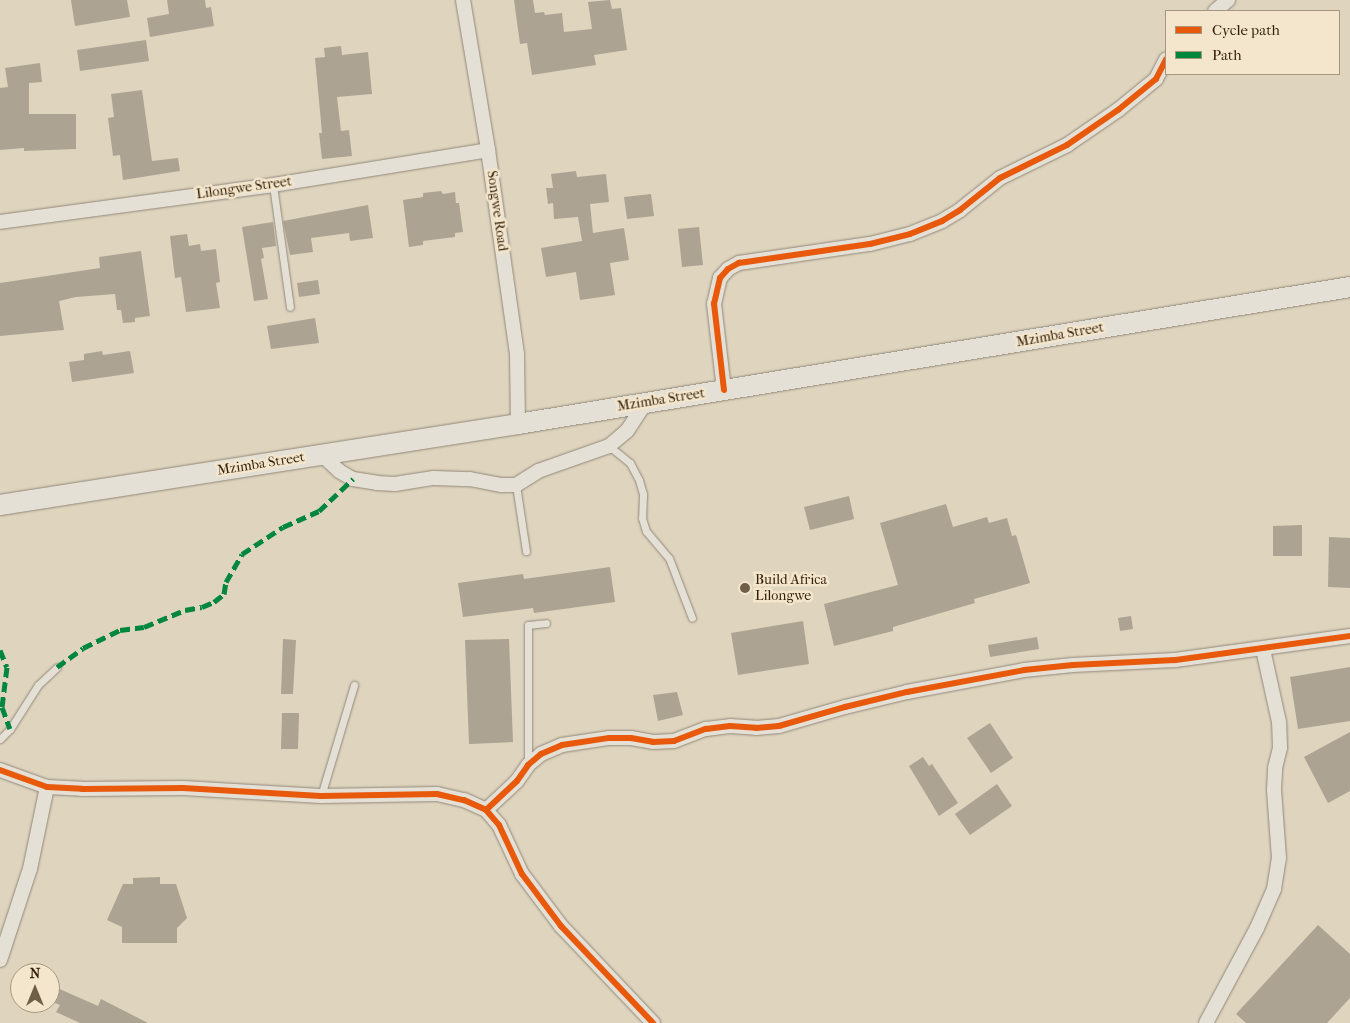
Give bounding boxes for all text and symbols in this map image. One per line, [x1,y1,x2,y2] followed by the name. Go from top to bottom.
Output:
[1165,10,1340,75] legend
[1212,21,1280,39] text: Cycle path
[1212,46,1242,64] text: Path
[483,170,511,252] street label: Songwe Road
[195,173,293,203] street label: Lilongwe Street
[1015,319,1105,351] street label: Mzimba Street
[616,385,706,415] street label: Mzimba Street
[216,449,306,479] street label: Mzimba Street
[755,572,827,604] place label: Build Africa Lilongwe
[739,582,751,594] marker: Build Africa Lilongwe
[10,963,60,1013] north arrow
[30,965,40,982] text: N

